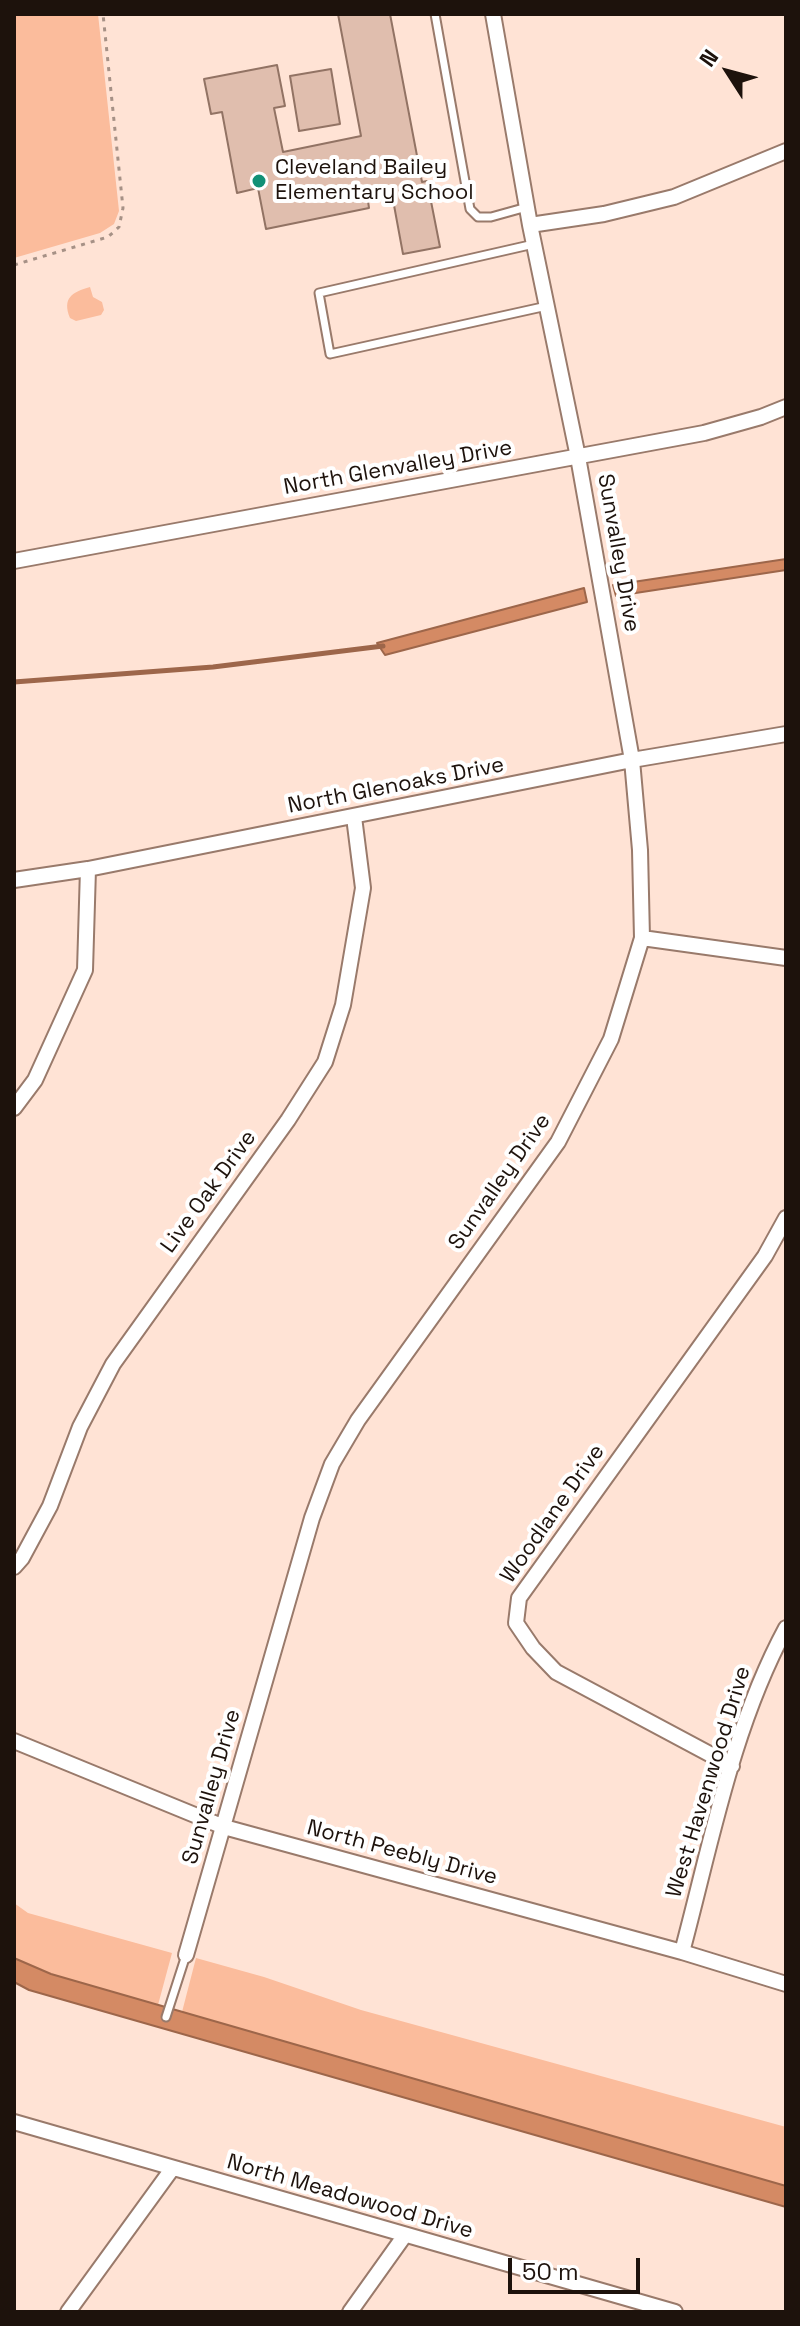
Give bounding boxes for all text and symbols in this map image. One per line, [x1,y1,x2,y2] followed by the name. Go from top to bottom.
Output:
[688,32,768,112] north arrow
[693,44,724,72] text: N
[275,155,474,206] place label: Cleveland Bailey Elementary School
[250,172,268,190] marker: Cleveland Bailey Elementary School
[282,435,514,501] street label: North Glenvalley Drive
[591,472,645,634] street label: Sunvalley Drive
[286,752,506,820] street label: North Glenoaks Drive
[443,1109,557,1255] street label: Sunvalley Drive
[156,1126,262,1258] street label: Live Oak Drive
[495,1440,611,1588] street label: Woodlane Drive
[661,1663,757,1901] street label: West Havenwood Drive
[177,1707,247,1867] street label: Sunvalley Drive
[304,1815,500,1891] street label: North Peebly Drive
[224,2149,476,2245] street label: North Meadowood Drive
[512,2242,644,2292] scale bar
[522,2256,579,2287] text: 50 m

